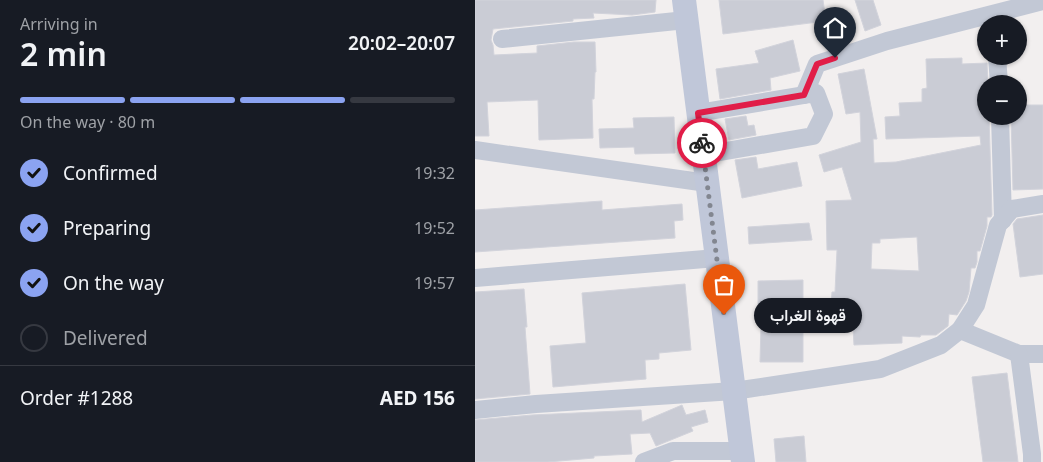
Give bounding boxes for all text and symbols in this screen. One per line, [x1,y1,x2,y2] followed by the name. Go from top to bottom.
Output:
[814,7,856,58] pin
[20,13,98,35] text: Arriving in
[821,14,849,42] icon: home
[977,15,1027,125] map controls
[977,15,1027,65] button: +
[348,30,455,56] text: 20:02–20:07
[20,32,107,75] text: 2 min
[977,75,1027,125] button: −
[20,111,155,133] text: On the way · 80 m
[677,118,727,168] courier
[688,129,716,157] icon: bike
[20,159,48,187] icon: check
[63,160,158,186] text: Confirmed
[414,162,455,184] text: 19:32
[20,214,48,242] icon: check
[63,215,151,241] text: Preparing
[414,217,455,239] text: 19:52
[703,264,745,315] pin
[20,269,48,297] icon: check
[63,270,164,296] text: On the way
[710,271,738,299] icon: bag
[414,272,455,294] text: 19:57
[754,298,861,332] callout: قهوة الغراب
[770,304,846,326] text: قهوة الغراب
[63,325,148,351] text: Delivered
[20,385,133,411] text: Order #1288
[380,385,455,411] text: AED 156

